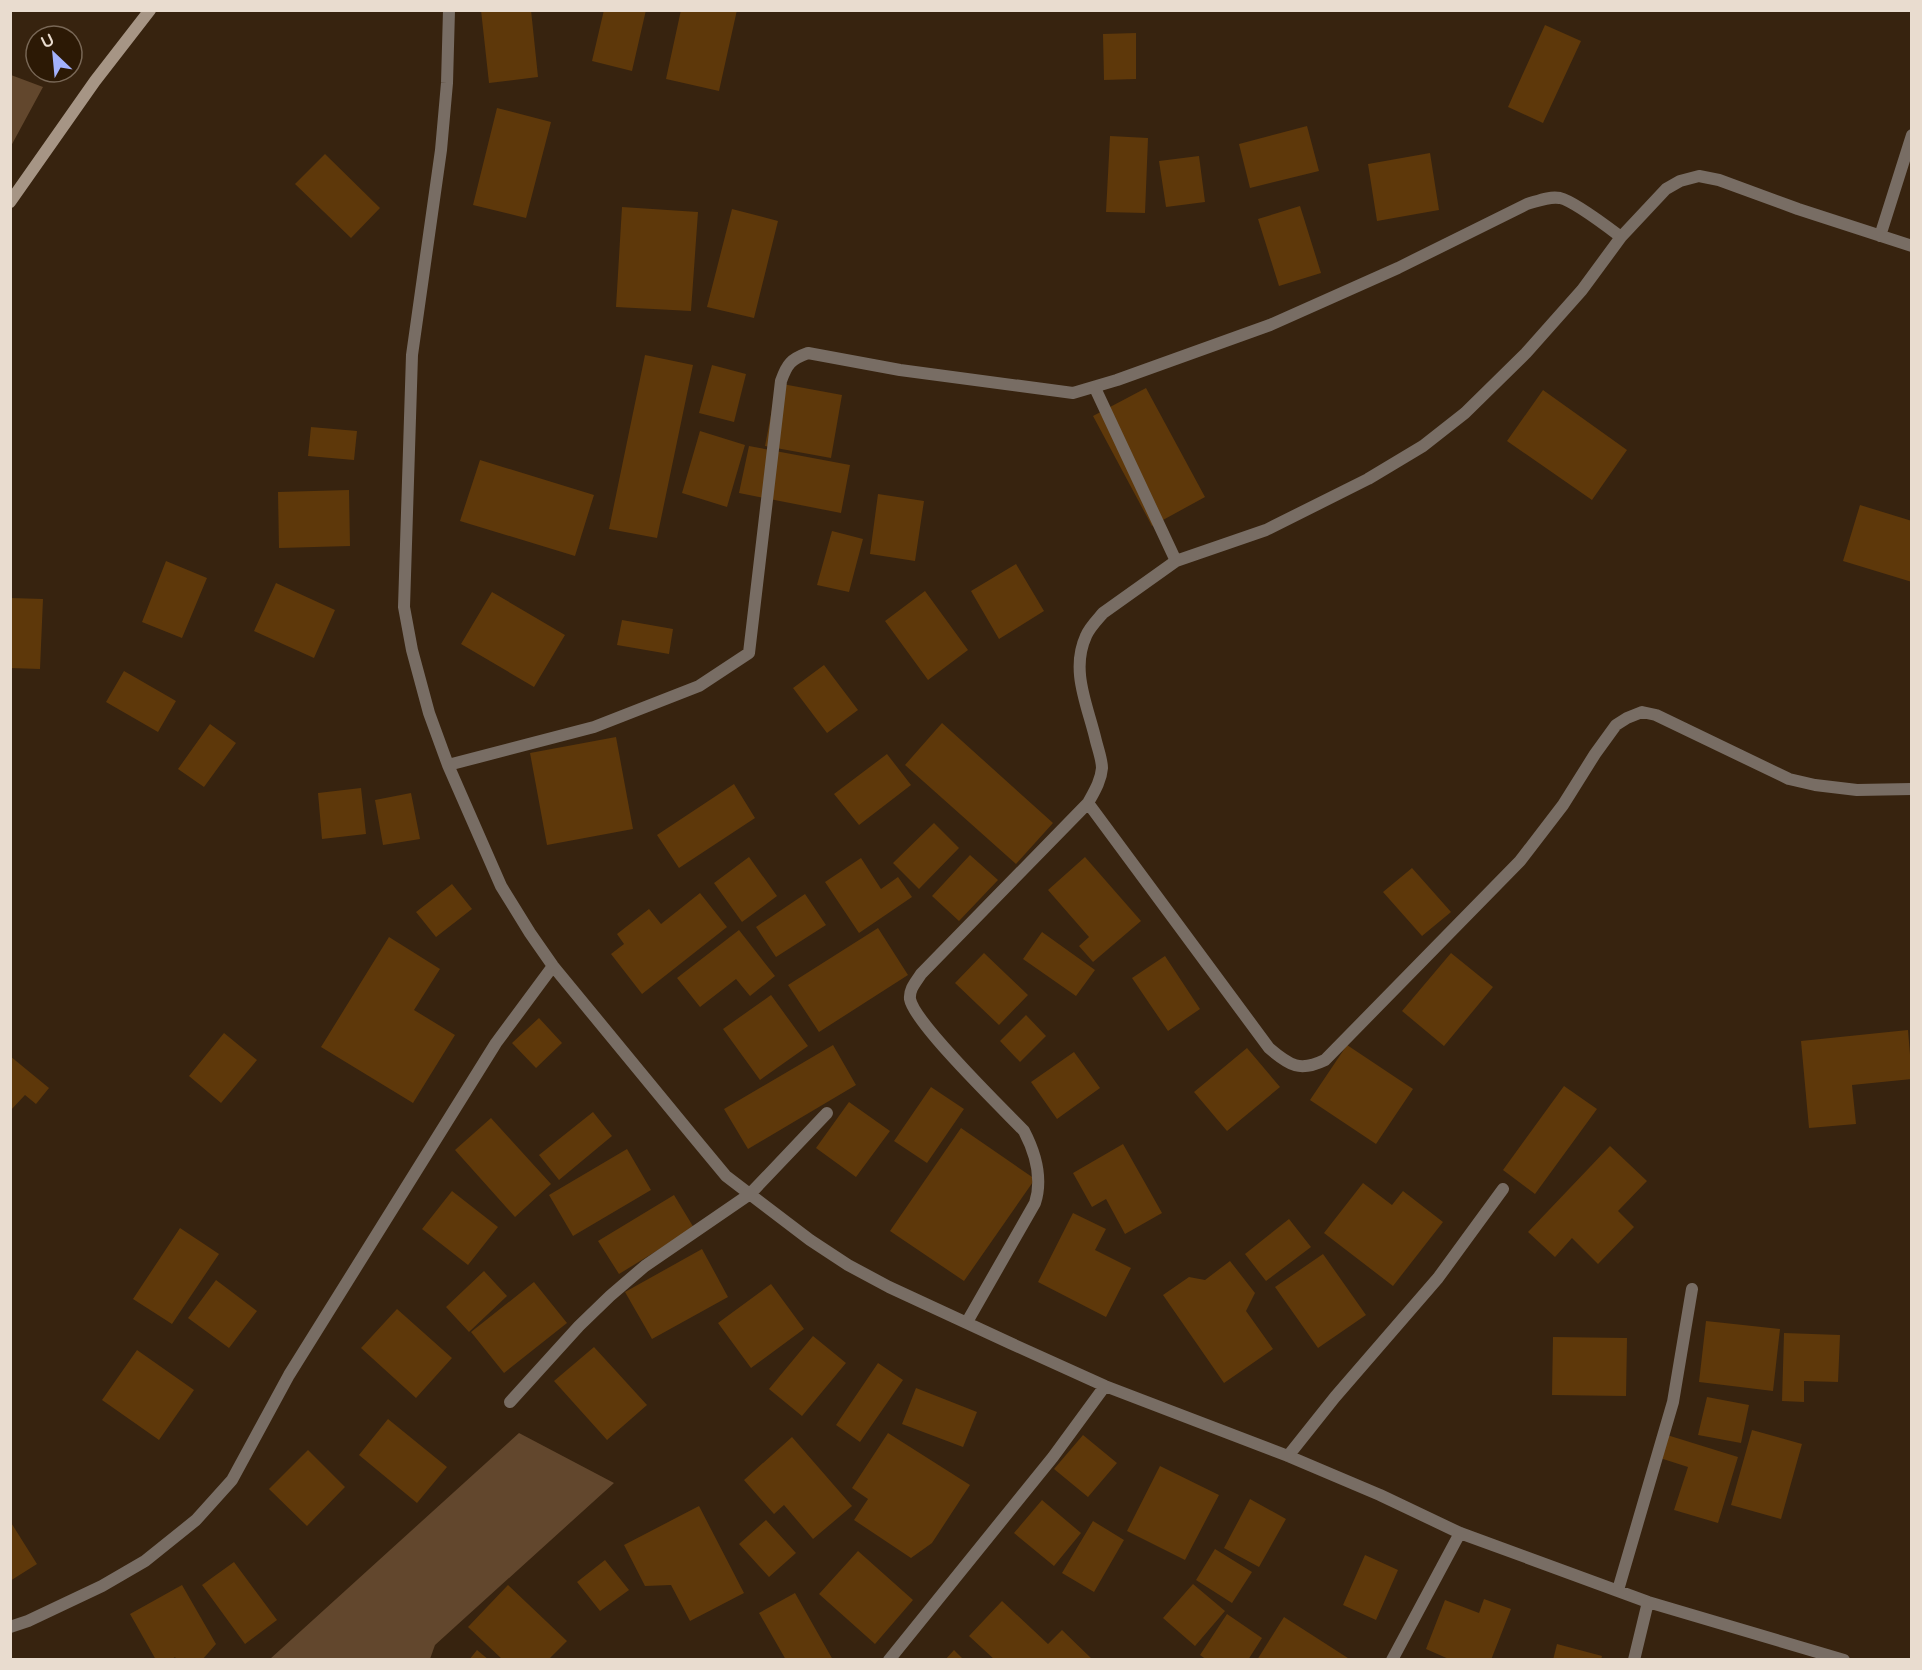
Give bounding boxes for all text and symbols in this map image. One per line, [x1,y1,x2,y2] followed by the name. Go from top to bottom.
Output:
[24,24,84,84] north arrow
[38,30,58,53] text: U

